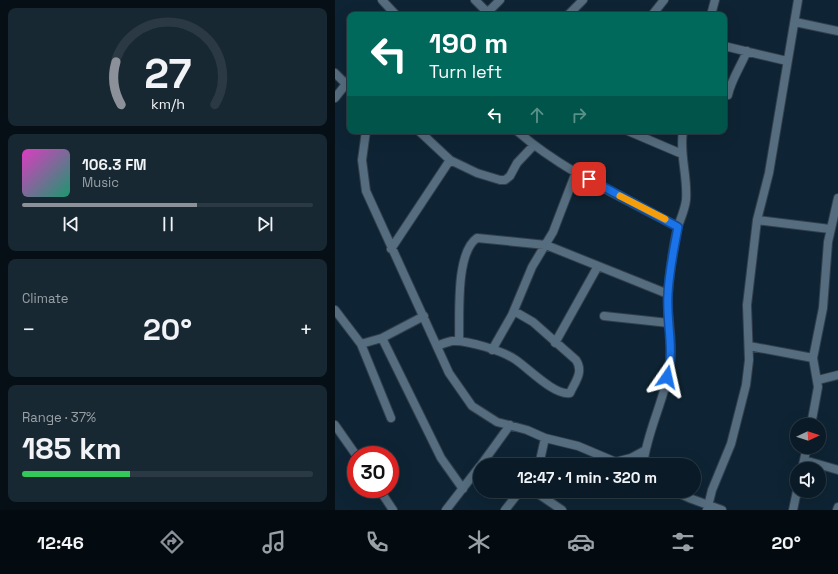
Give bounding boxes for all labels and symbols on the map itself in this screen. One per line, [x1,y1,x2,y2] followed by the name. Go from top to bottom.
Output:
[572,162,606,196] pin
[646,356,688,398] position arrow
[790,418,826,454] north arrow
[347,446,399,498] speed limit sign: 30

